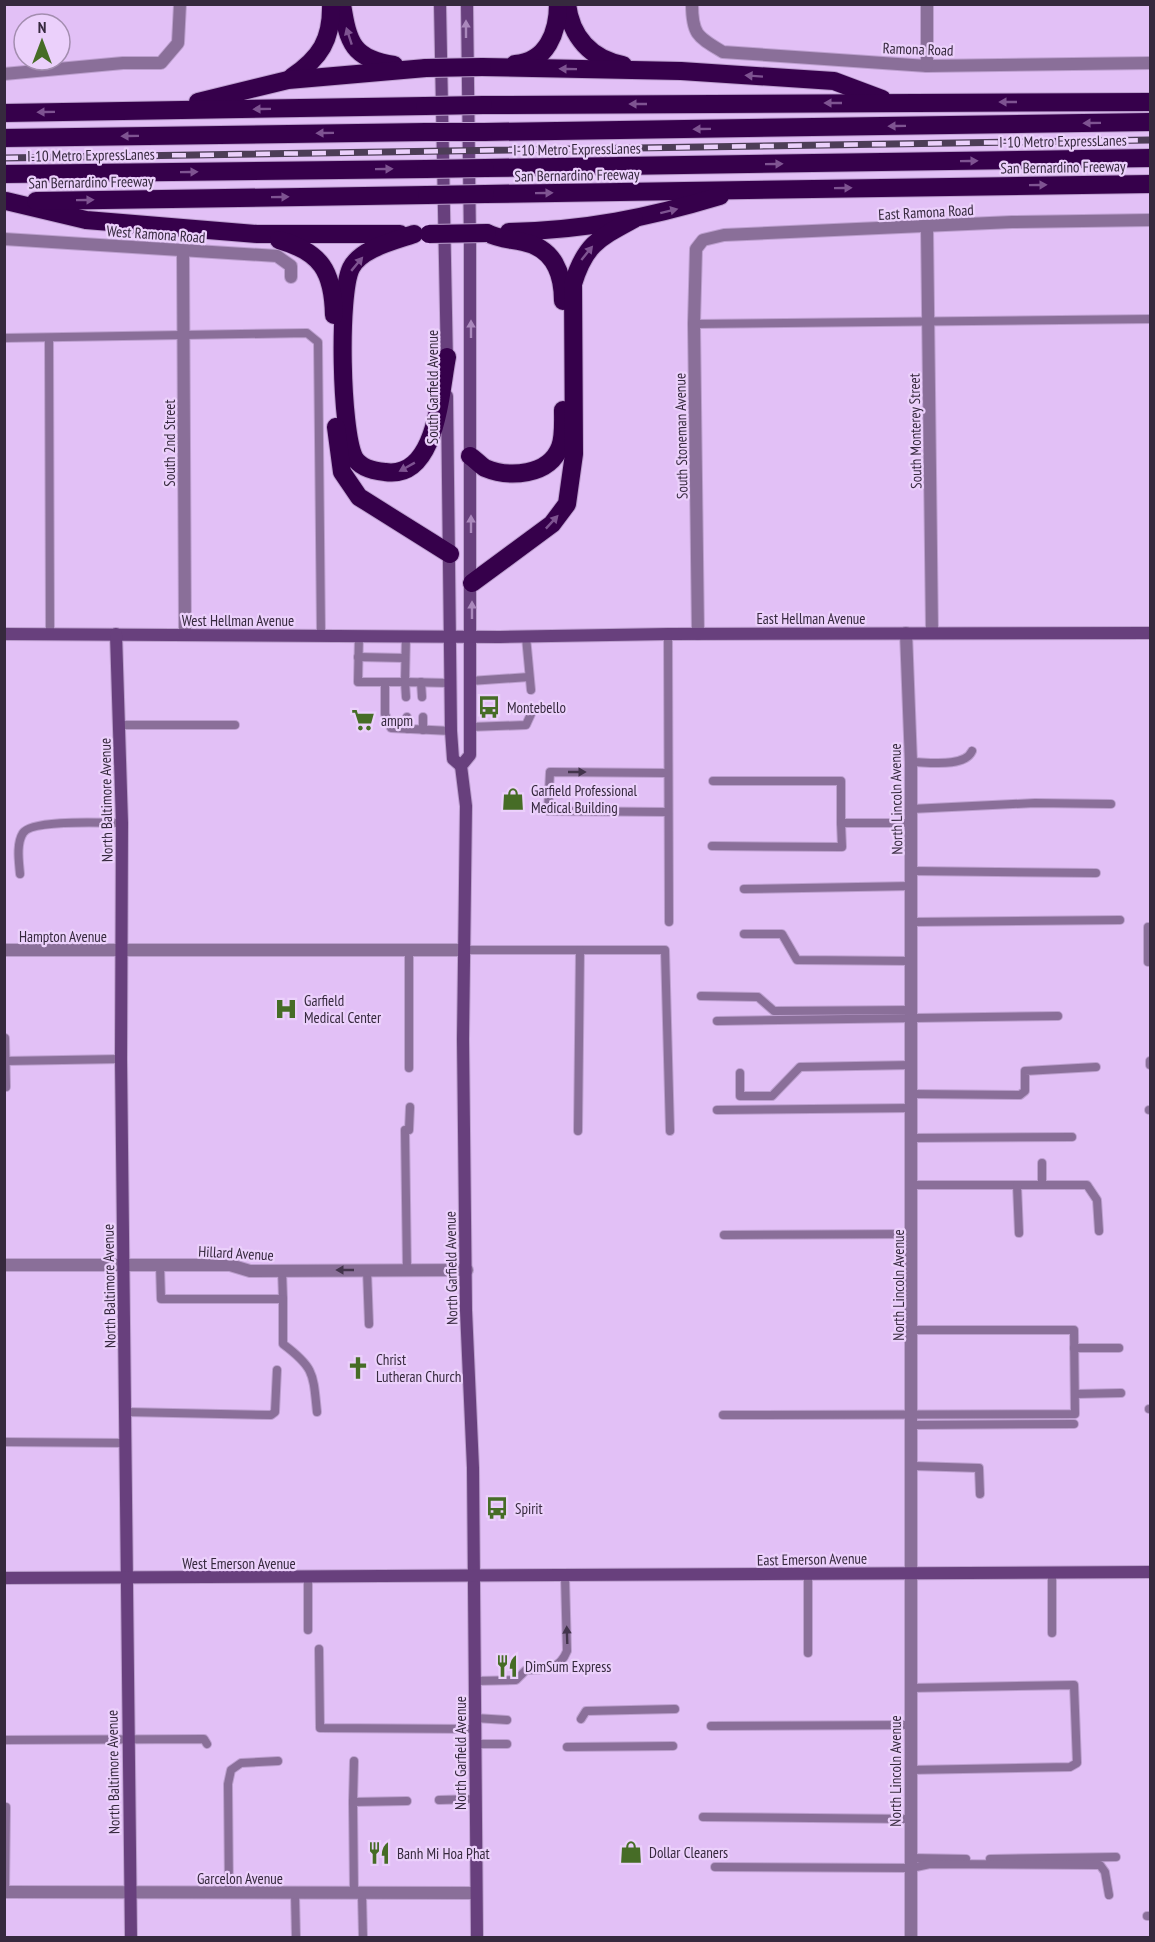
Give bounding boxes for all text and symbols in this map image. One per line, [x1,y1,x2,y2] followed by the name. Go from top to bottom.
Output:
[12,12,72,72] north arrow
[38,17,46,37] text: N
[461,20,471,39] one-way arrow
[344,27,353,45] one-way arrow
[882,38,954,60] street label: Ramona Road
[559,64,578,74] one-way arrow
[744,71,763,80] one-way arrow
[999,97,1018,107] one-way arrow
[824,98,843,108] one-way arrow
[629,99,648,109] one-way arrow
[252,104,271,114] one-way arrow
[37,107,56,117] one-way arrow
[1083,118,1102,128] one-way arrow
[888,121,907,131] one-way arrow
[693,124,712,134] one-way arrow
[316,129,335,138] one-way arrow
[999,130,1127,152] street label: I-10 Metro ExpressLanes
[121,131,140,141] one-way arrow
[513,138,641,160] street label: I-10 Metro ExpressLanes
[27,144,155,166] street label: I-10 Metro ExpressLanes
[960,156,979,165] one-way arrow
[1000,156,1126,178] street label: San Bernardino Freeway
[765,159,784,168] one-way arrow
[374,164,393,174] one-way arrow
[514,164,640,186] street label: San Bernardino Freeway
[179,167,198,177] one-way arrow
[28,171,154,193] street label: San Bernardino Freeway
[1028,181,1047,190] one-way arrow
[833,184,852,193] one-way arrow
[534,189,553,198] one-way arrow
[271,192,290,202] one-way arrow
[76,195,95,205] one-way arrow
[878,200,974,224] street label: East Ramona Road
[660,205,678,215] one-way arrow
[106,221,206,247] street label: West Ramona Road
[580,245,593,261] one-way arrow
[350,256,363,272] one-way arrow
[466,320,476,339] one-way arrow
[423,330,442,444] street label: South Garfield Avenue
[670,373,692,499] street label: South Stoneman Avenue
[904,373,926,489] street label: South Monterey Street
[160,399,179,487] street label: South 2nd Street
[399,461,416,472] one-way arrow
[466,515,476,534] one-way arrow
[545,515,559,530] one-way arrow
[467,600,477,619] one-way arrow
[756,609,866,628] street label: East Hellman Avenue
[182,611,294,630] street label: West Hellman Avenue
[476,694,502,720] bus stop icon: Montebello
[507,698,566,717] place label: Montebello
[350,707,376,733] supermarket icon: ampm
[381,711,413,730] place label: ampm
[95,738,117,862] street label: North Baltimore Avenue
[886,743,906,855] street label: North Lincoln Avenue
[568,767,587,777] one-way arrow
[531,781,638,817] place label: Garfield Professional Medical Building
[500,786,526,812] shop icon: Garfield Professional Medical Building
[19,927,107,946] street label: Hampton Avenue
[304,991,382,1027] place label: Garfield Medical Center
[273,996,299,1022] hospital icon: Garfield Medical Center
[441,1211,461,1325] street label: North Garfield Avenue
[98,1224,120,1348] street label: North Baltimore Avenue
[889,1229,908,1341] street label: North Lincoln Avenue
[198,1242,274,1264] street label: Hillard Avenue
[336,1265,355,1275] one-way arrow
[376,1350,461,1386] place label: Christ Lutheran Church
[345,1355,371,1381] church icon: Christ Lutheran Church
[484,1495,510,1521] bus stop icon: Spirit
[515,1499,543,1518] place label: Spirit
[757,1549,867,1569] street label: East Emerson Avenue
[182,1554,296,1573] street label: West Emerson Avenue
[562,1626,572,1645] one-way arrow
[494,1653,520,1679] restaurant icon: DimSum Express
[525,1657,611,1676] place label: DimSum Express
[451,1696,470,1810] street label: North Garfield Avenue
[102,1710,124,1834] street label: North Baltimore Avenue
[886,1715,905,1827] street label: North Lincoln Avenue
[618,1839,644,1865] shop icon: Dollar Cleaners
[366,1840,392,1866] restaurant icon: Banh Mi Hoa Phat
[649,1843,728,1862] place label: Dollar Cleaners
[397,1844,490,1863] place label: Banh Mi Hoa Phat
[197,1869,283,1888] street label: Garcelon Avenue

